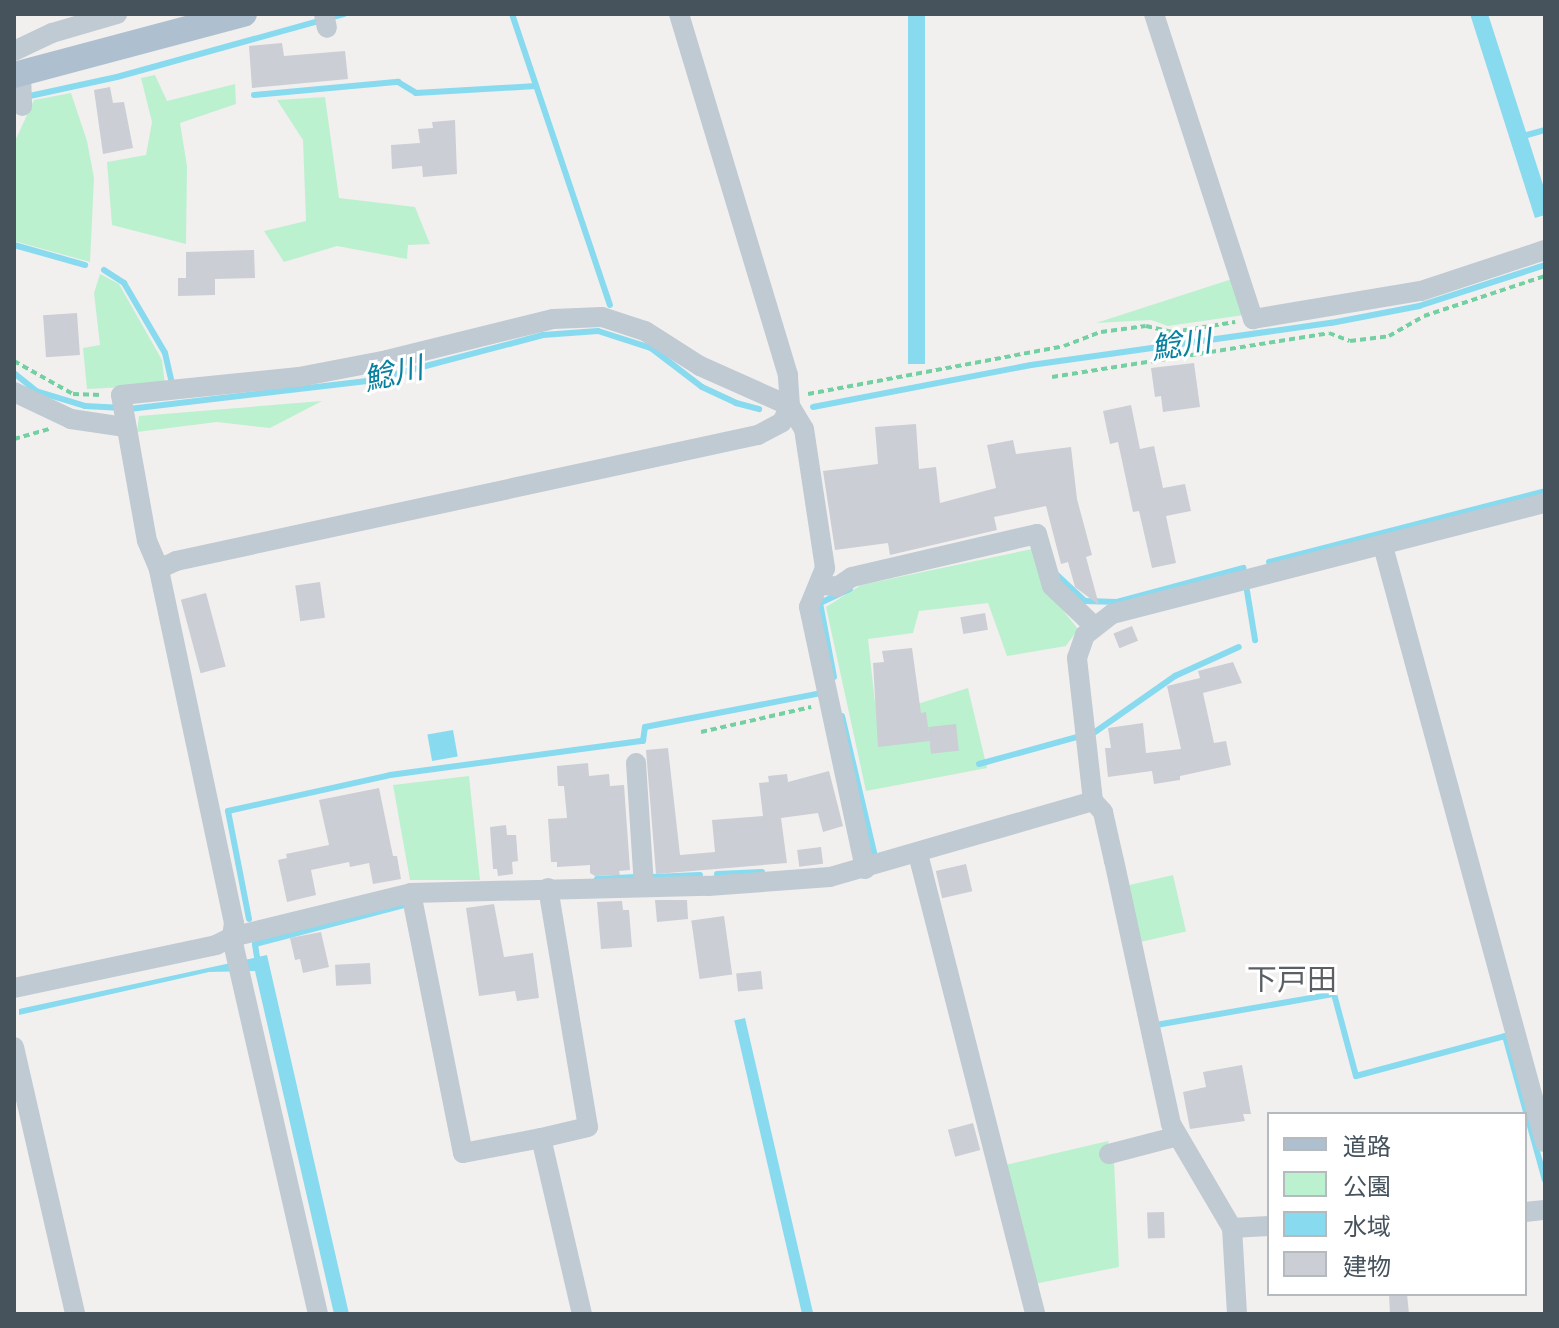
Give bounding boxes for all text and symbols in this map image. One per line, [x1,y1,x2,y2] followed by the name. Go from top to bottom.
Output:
[1149,322,1213,366] water label: 鯰川
[360,349,426,397] water label: 鯰川
[1247,961,1337,997] district label: 下戸田
[1267,1112,1527,1296] legend
[1343,1129,1391,1162] text: 道路
[1343,1169,1391,1202] text: 公園
[1343,1209,1391,1242] text: 水域
[1343,1249,1391,1282] text: 建物

